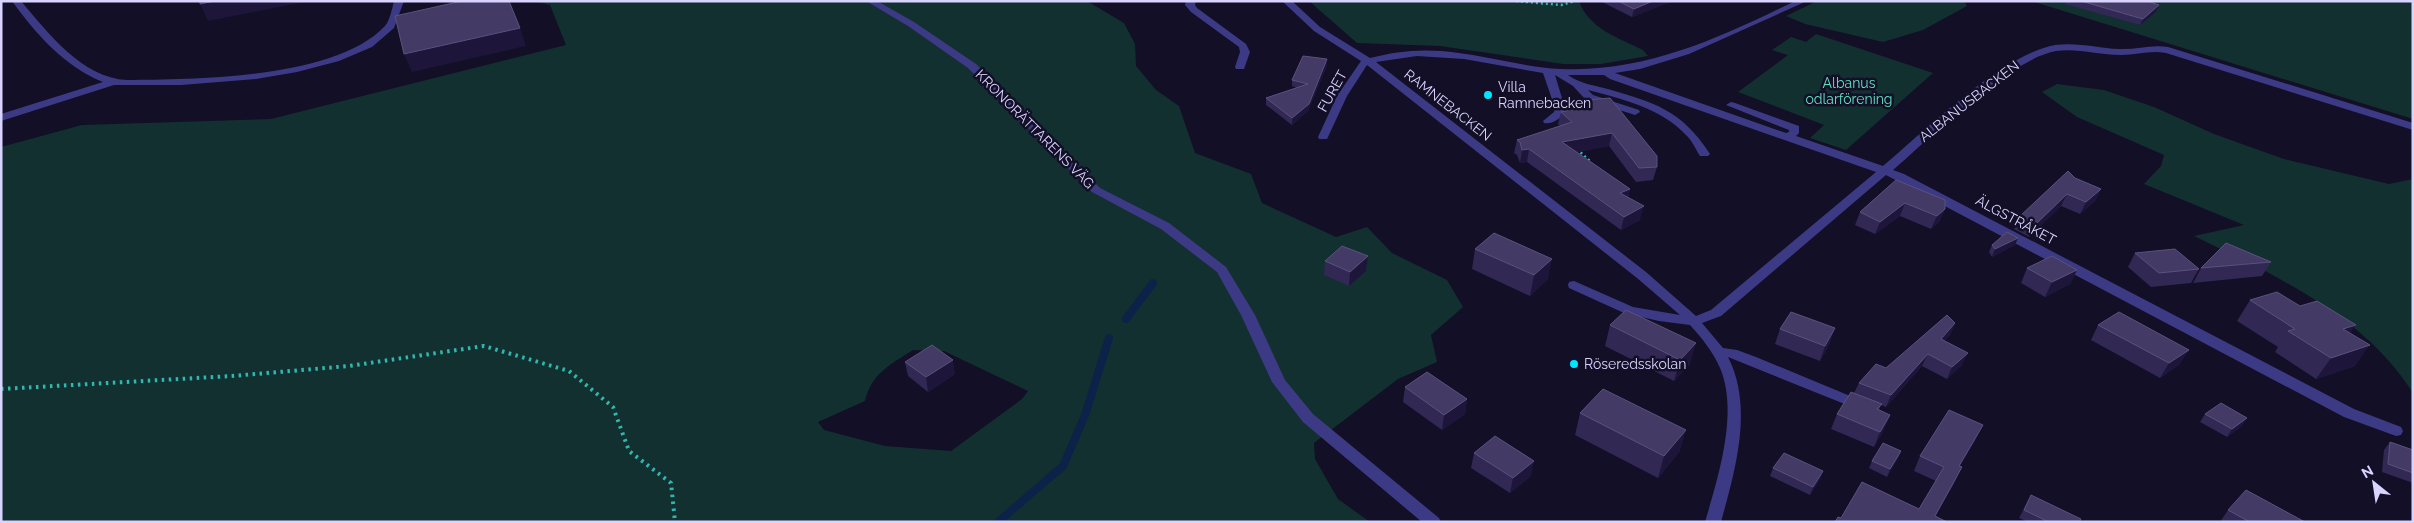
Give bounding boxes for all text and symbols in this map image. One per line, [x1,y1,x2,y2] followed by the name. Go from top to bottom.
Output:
[1916,57,2022,145] street label: ALBANUSBACKEN
[972,65,1099,192] street label: KRONORÄTTARENS VÄG
[1401,66,1495,144] street label: RAMNEBACKEN
[1314,67,1350,115] street label: FURET
[1805,75,1893,107] park label: Albanus odlarförening
[1498,79,1591,111] place label: Villa Ramnebacken
[1482,89,1494,101] marker: Villa Ramnebacken
[1973,190,2060,248] street label: ÄLGSTRÅKET
[1584,356,1686,372] place label: Röseredsskolan
[1568,358,1580,370] marker: Röseredsskolan
[2349,458,2399,508] north arrow
[2359,462,2376,481] text: N

